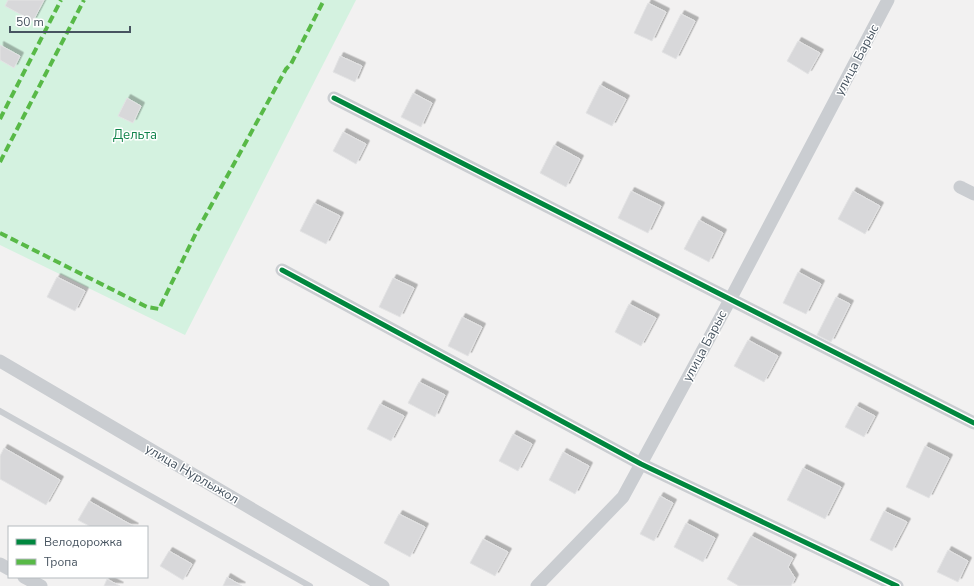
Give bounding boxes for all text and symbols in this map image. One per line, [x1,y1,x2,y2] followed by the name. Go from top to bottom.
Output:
[10,8,130,34] scale bar
[16,14,44,30] text: 50 m
[831,21,883,99] street label: улица Барыс
[113,126,157,144] park label: Дельта
[679,307,731,385] street label: улица Барыс
[142,440,242,508] street label: улица Нурлыжол
[8,526,148,578] legend
[44,534,122,550] text: Велодорожка
[44,554,78,570] text: Тропа

